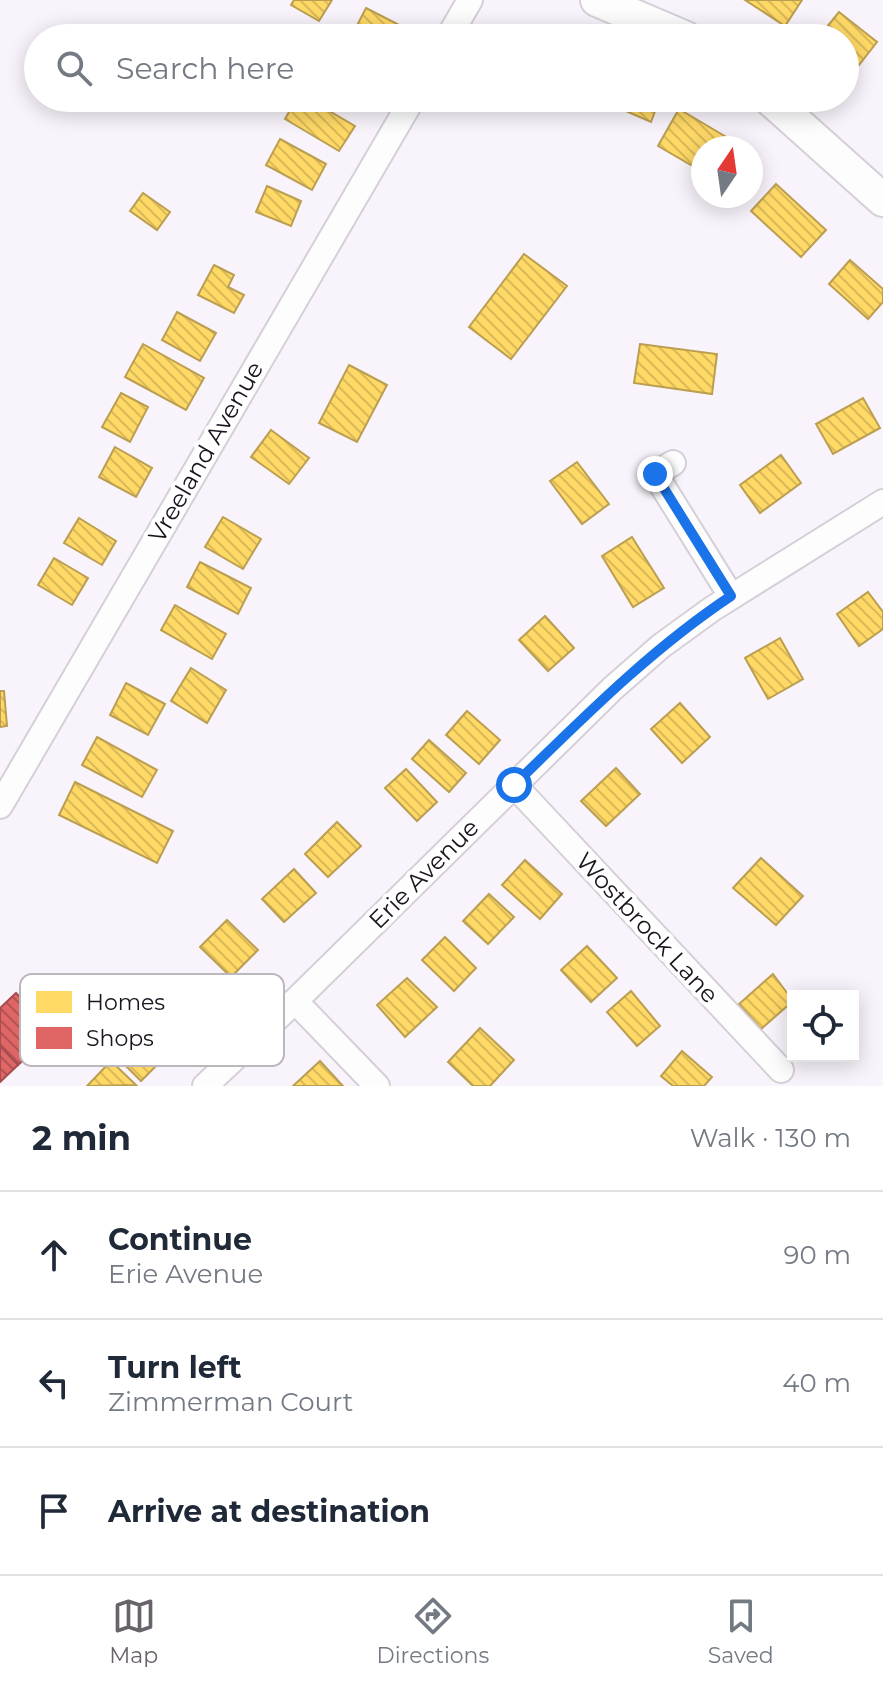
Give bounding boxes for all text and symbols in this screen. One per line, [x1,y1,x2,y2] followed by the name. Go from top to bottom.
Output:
[24,24,859,112] search box
[52,46,96,90] icon: search
[116,50,294,87] text: Search here
[691,136,763,208] north arrow
[142,356,269,547] street label: Vreeland Avenue
[637,456,673,492] route end
[496,767,532,803] route start
[363,813,485,935] street label: Erie Avenue
[570,846,725,1009] street label: Wostbrock Lane
[20,974,284,1066] legend
[86,989,165,1016] text: Homes
[787,990,859,1062] map controls
[787,990,859,1062] button: locate
[86,1025,154,1052] text: Shops
[32,1117,131,1159] text: 2 min
[690,1122,851,1154] text: Walk · 130 m
[108,1221,252,1258] text: Continue
[32,1233,76,1277] icon: ahead
[784,1239,851,1271] text: 90 m
[108,1258,263,1290] text: Erie Avenue
[108,1349,241,1386] text: Turn left
[32,1361,76,1405] icon: left
[782,1367,851,1399] text: 40 m
[108,1386,353,1418] text: Zimmerman Court
[32,1489,76,1533] icon: arrive
[108,1493,430,1530] text: Arrive at destination
[109,1594,158,1669] tab: Map
[377,1594,489,1669] tab: Directions
[708,1594,774,1669] tab: Saved

